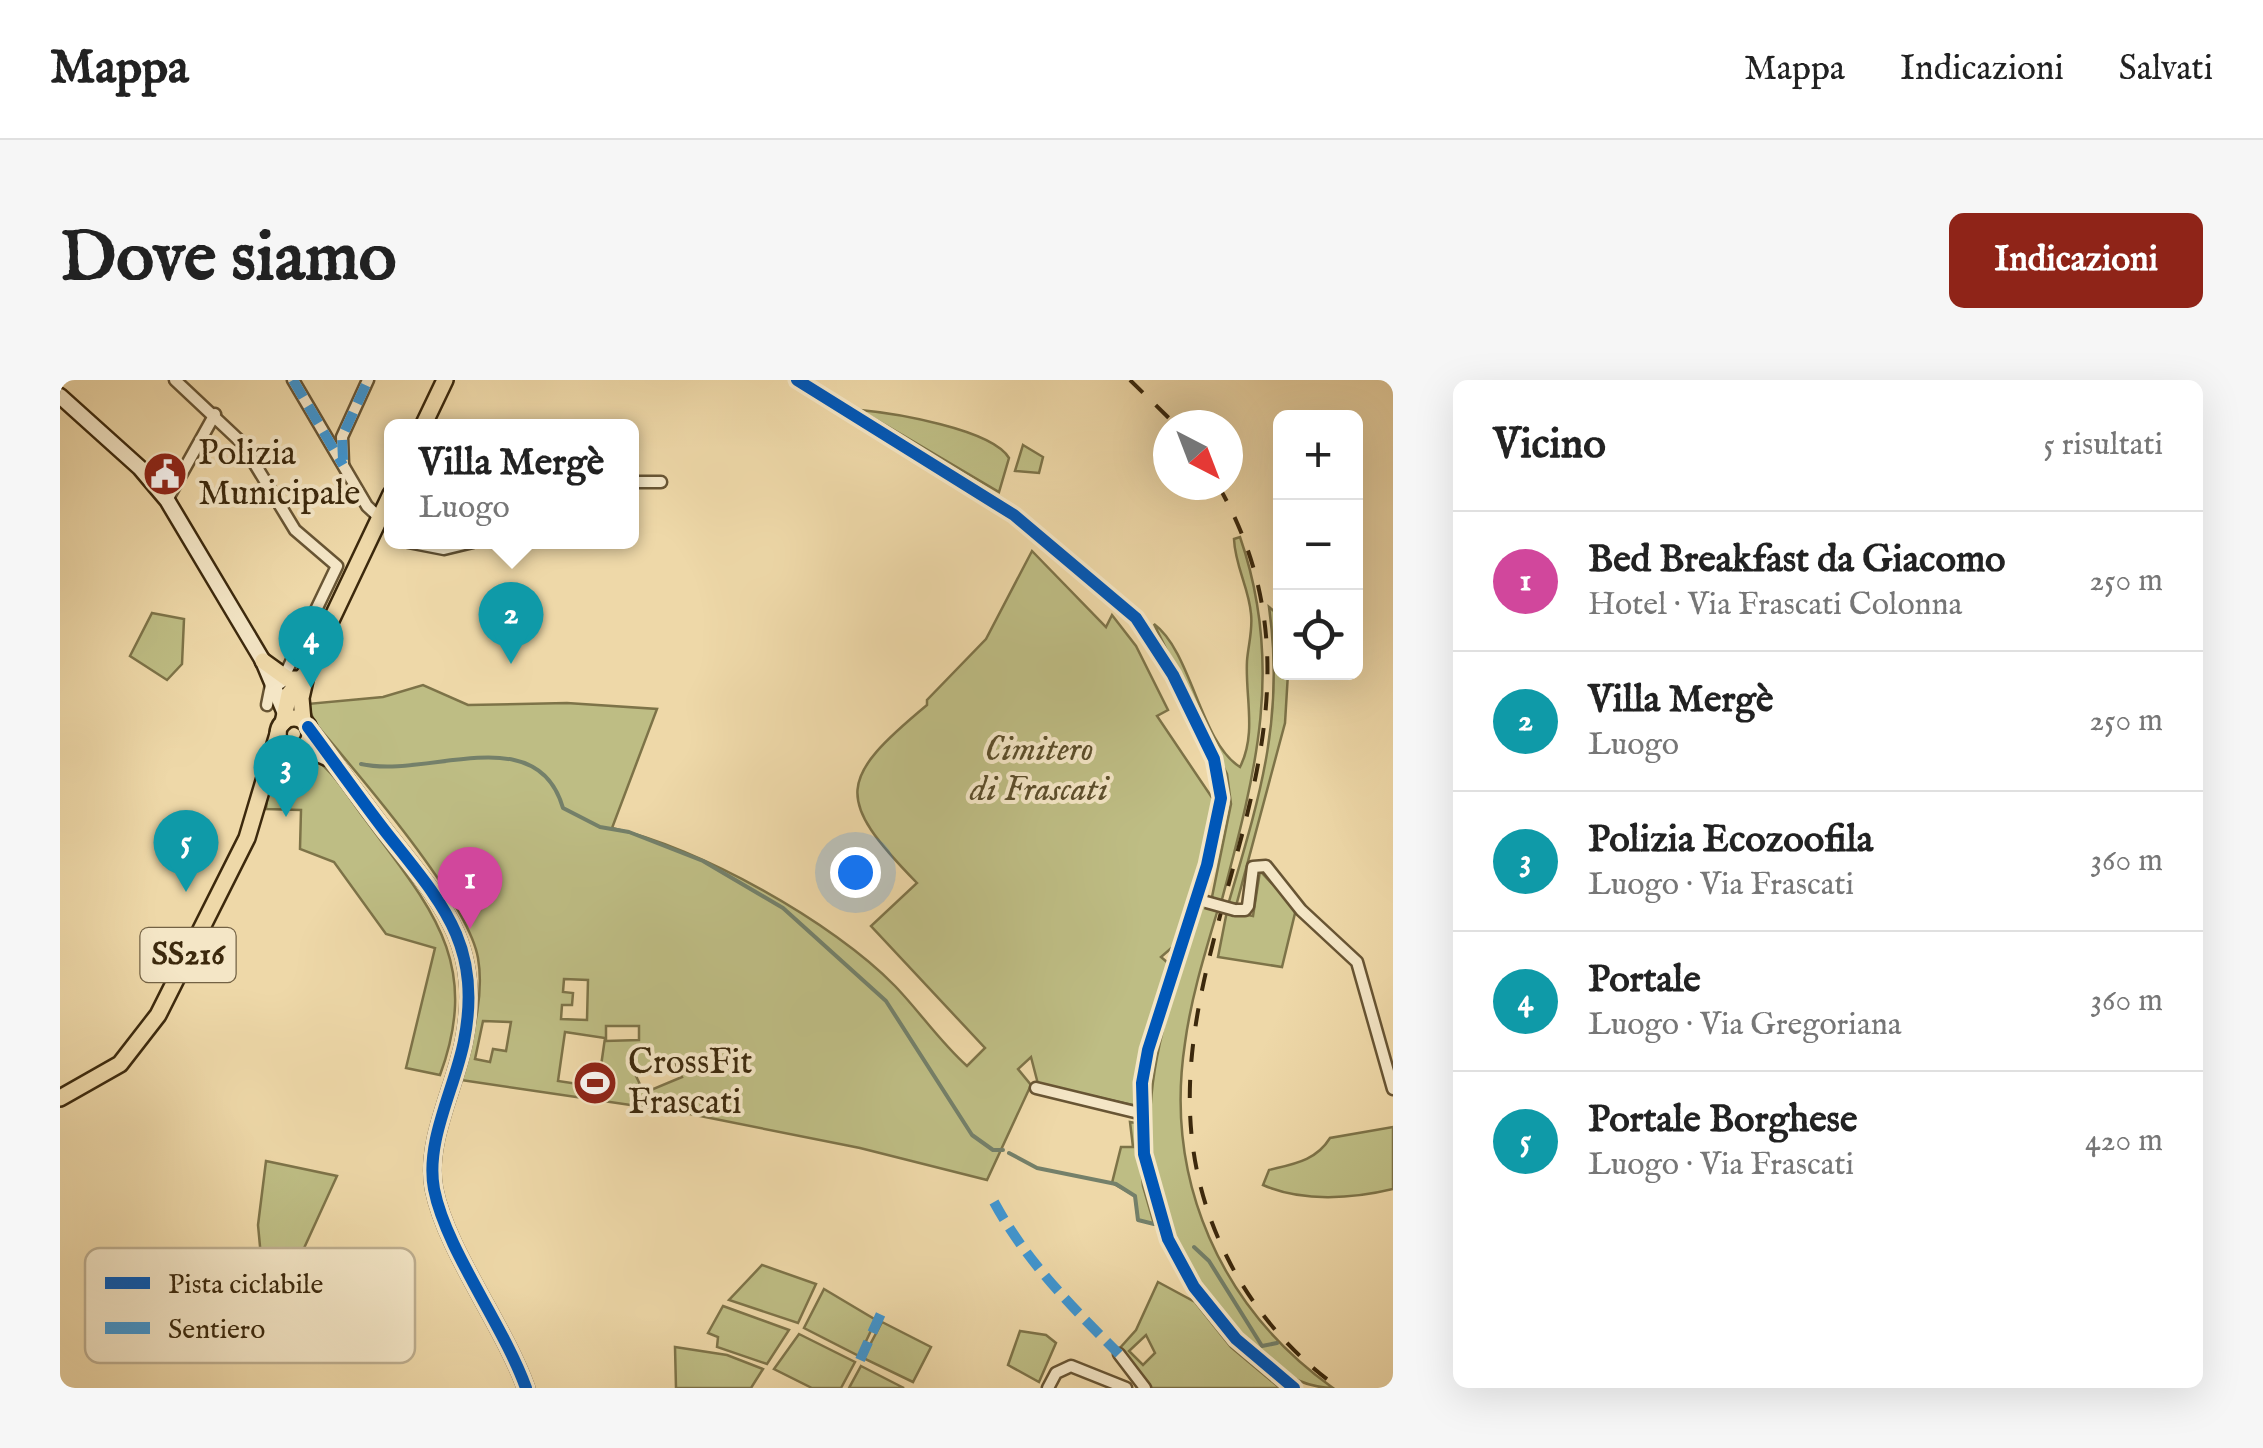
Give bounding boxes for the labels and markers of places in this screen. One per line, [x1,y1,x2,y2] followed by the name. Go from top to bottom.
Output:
[198,432,360,517] place label: Polizia Municipale
[142,451,188,497] public building icon: Polizia Municipale
[478,582,544,664] pin: 2
[278,606,344,688] pin: 4
[254,734,318,817] pin: 3
[154,810,218,892] pin: 5
[438,846,502,929] pin: 1
[628,1041,752,1126] place label: CrossFit Frascati
[572,1060,618,1106] sports icon: CrossFit Frascati

